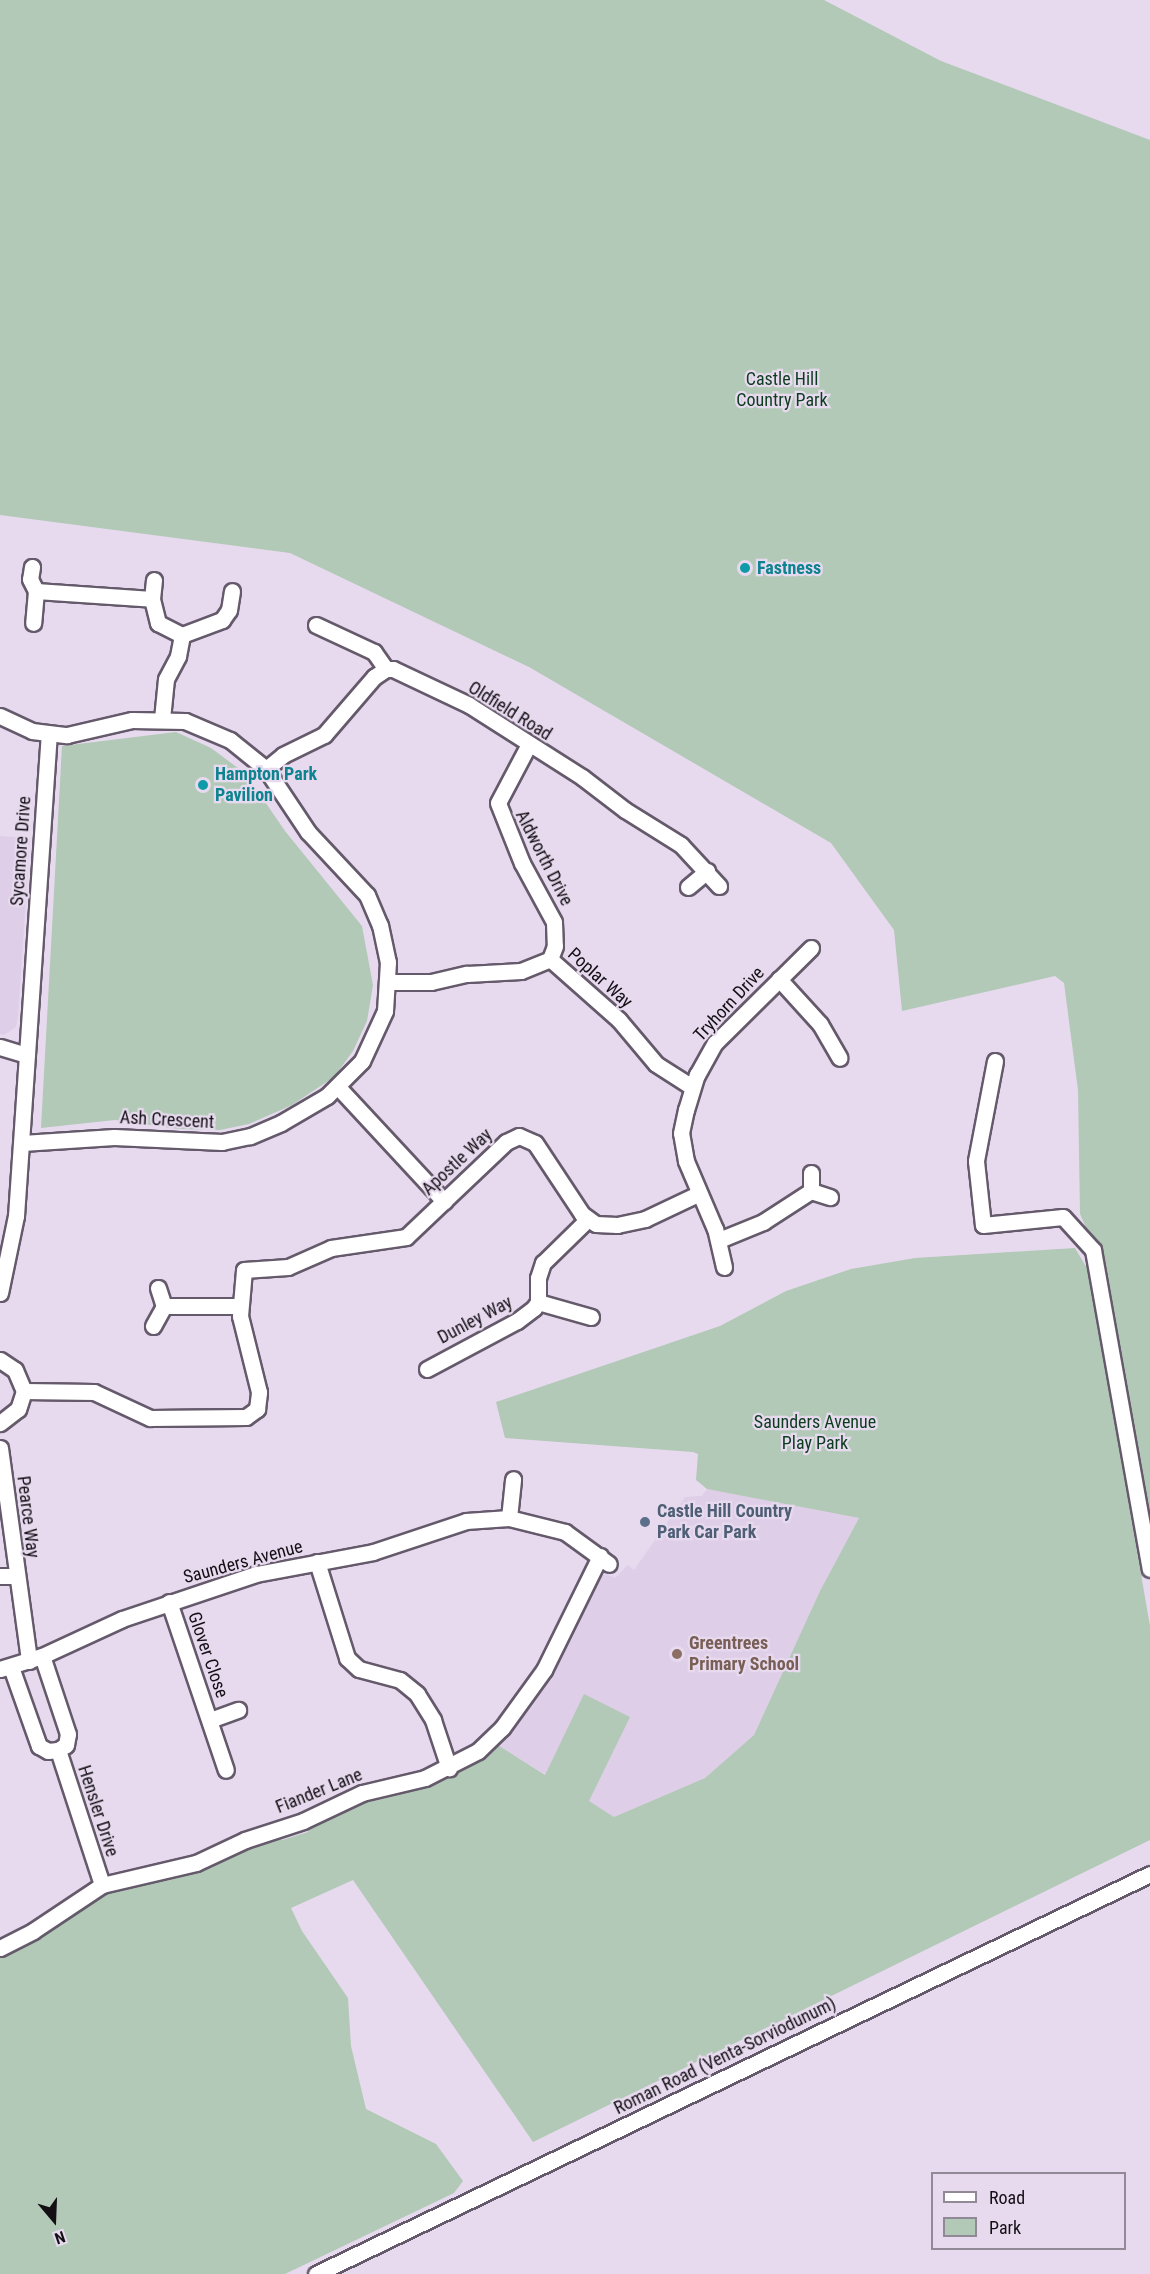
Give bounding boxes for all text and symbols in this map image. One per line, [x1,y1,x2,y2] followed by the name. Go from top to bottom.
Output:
[736,369,828,412] park label: Castle Hill Country Park
[757,557,821,579] place label: Fastness
[738,561,752,575] marker: Fastness
[464,677,556,745] street label: Oldfield Road
[215,764,317,806] place label: Hampton Park Pavilion
[196,778,210,792] marker: Hampton Park Pavilion
[6,795,36,907] street label: Sycamore Drive
[511,807,577,909] street label: Aldworth Drive
[563,943,637,1013] street label: Poplar Way
[689,962,769,1046] street label: Tryhorn Drive
[119,1107,215,1133] street label: Ash Crescent
[417,1124,497,1200] street label: Apostle Way
[434,1291,516,1349] street label: Dunley Way
[754,1412,876,1454] park label: Saunders Avenue Play Park
[12,1475,44,1559] street label: Pearce Way
[657,1501,792,1544] place label: Castle Hill Country Park Car Park
[638,1515,652,1529] marker: Castle Hill Country Park Car Park
[181,1536,305,1588] street label: Saunders Avenue
[183,1609,233,1701] street label: Glover Close
[689,1633,799,1676] place label: Greentrees Primary School
[670,1647,684,1661] marker: Greentrees Primary School
[73,1763,123,1859] street label: Hensler Drive
[273,1764,365,1818] street label: Fiander Lane
[611,1993,839,2119] street label: Roman Road (Venta-Sorviodunum)
[931,2172,1126,2250] legend
[989,2187,1025,2208] text: Road
[24,2190,84,2250] north arrow
[989,2217,1021,2238] text: Park
[52,2227,68,2248] text: N

